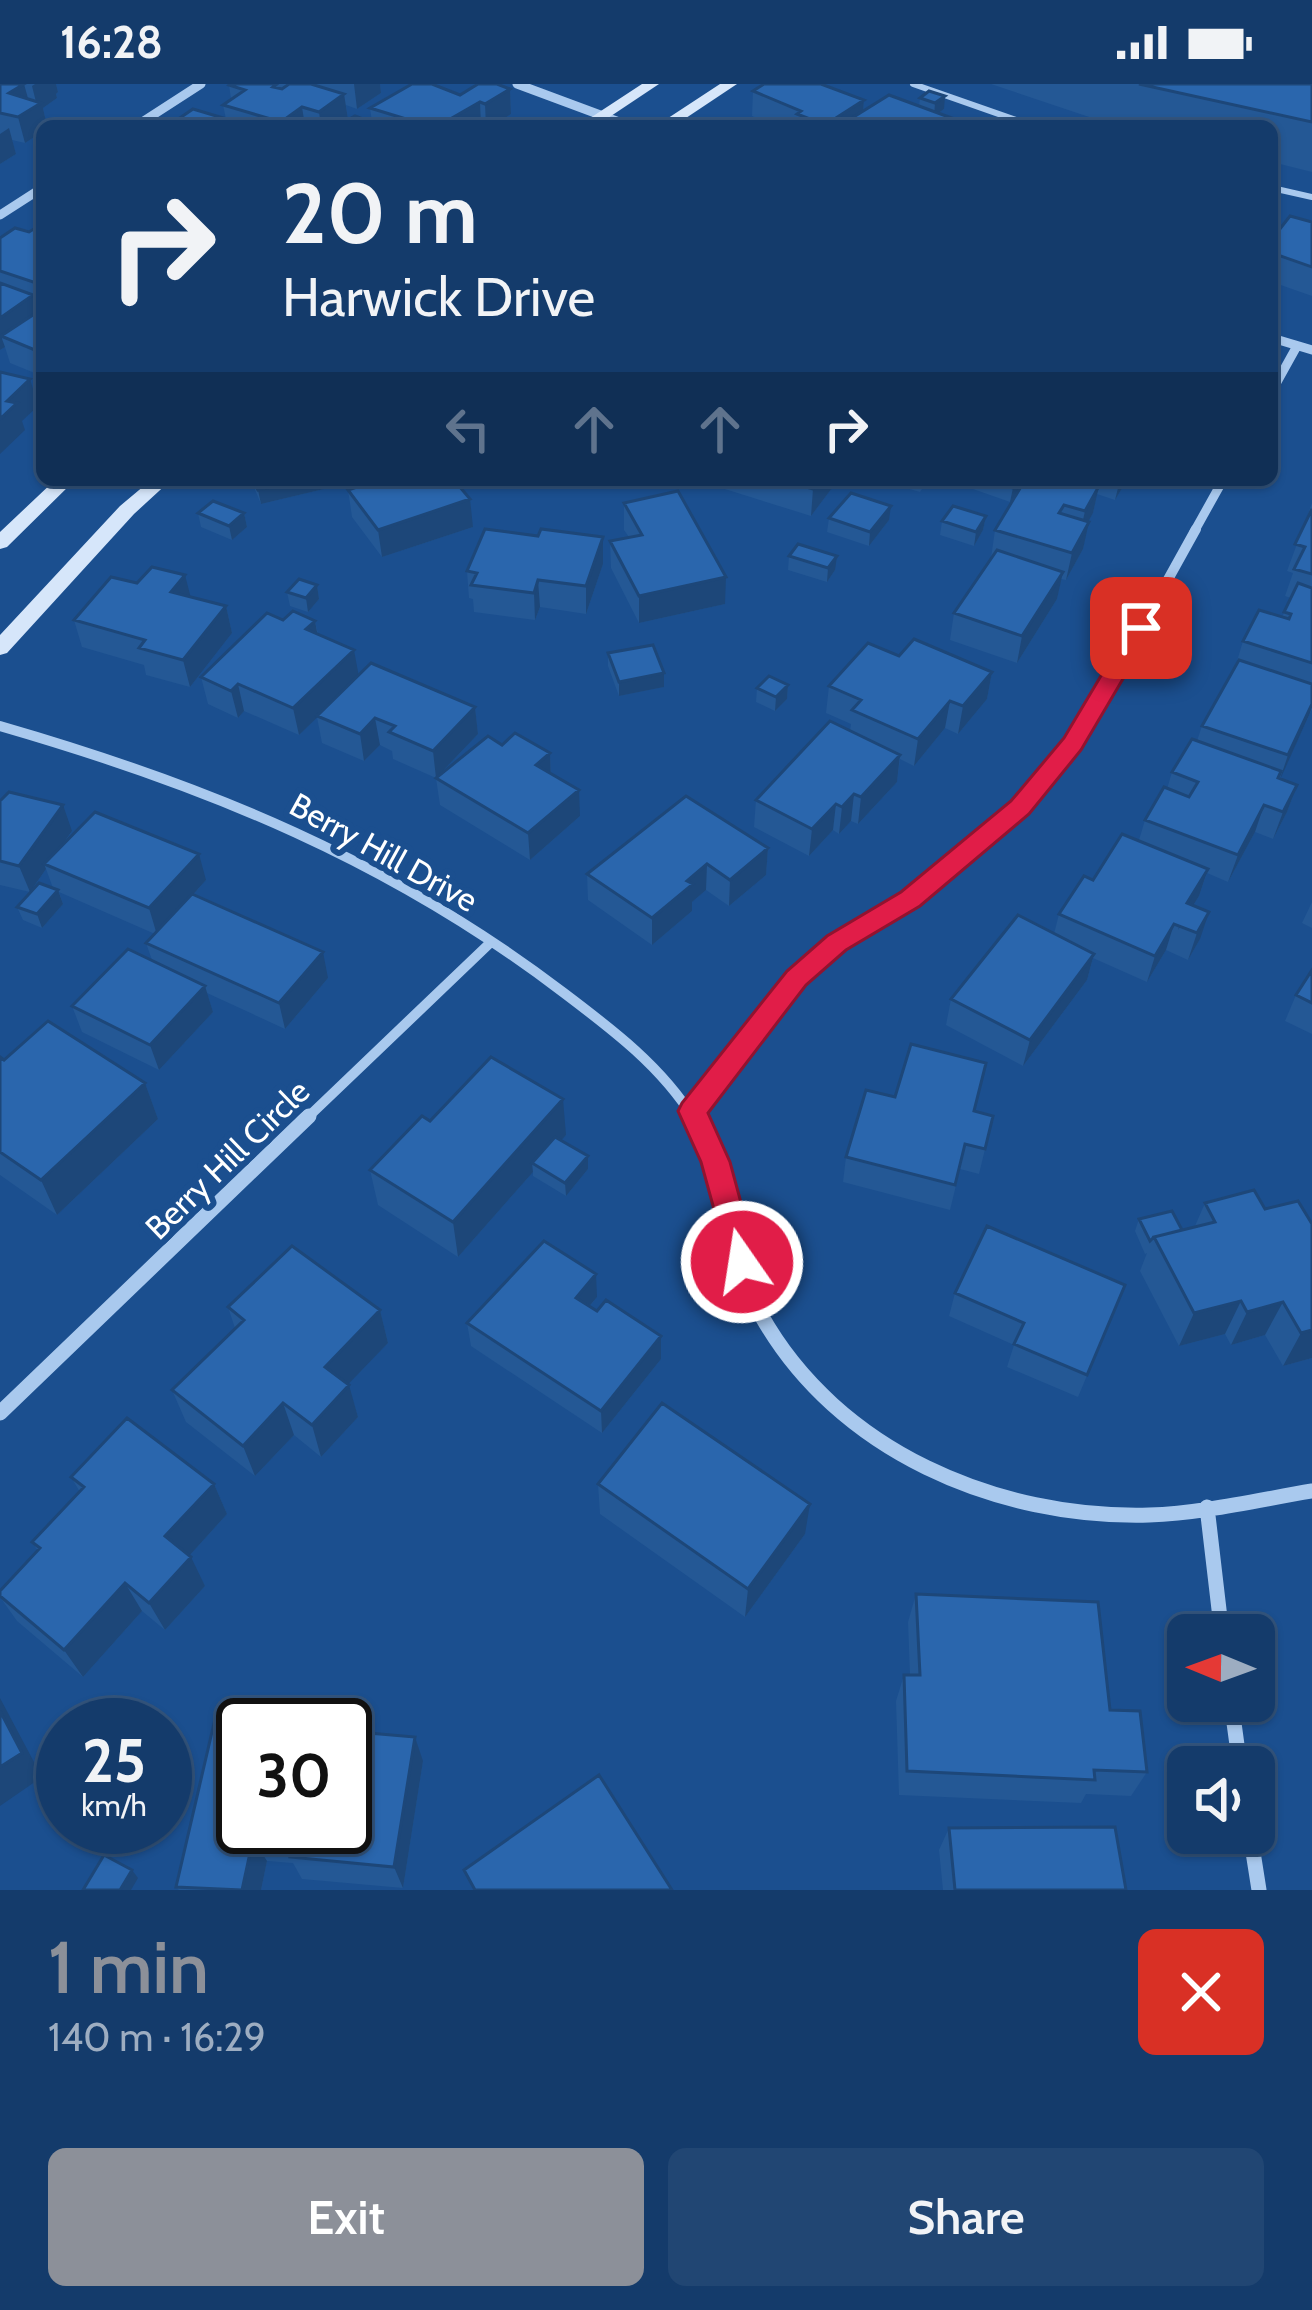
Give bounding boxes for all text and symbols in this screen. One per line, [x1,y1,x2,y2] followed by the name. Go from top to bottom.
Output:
[60,15,163,69] text: 16:28
[282,162,478,264] text: 20 m
[84,168,240,324] icon: right
[282,264,595,330] text: Harwick Drive
[435,396,501,462] icon: left
[561,396,627,462] icon: ahead
[687,396,753,462] icon: ahead
[813,396,879,462] icon: right
[1090,577,1192,679] pin
[1108,595,1174,661] icon: arrive
[283,784,485,920] street label: Berry Hill Drive
[137,1071,317,1247] street label: Berry Hill Circle
[679,1199,805,1325] position arrow
[1167,1614,1275,1722] north arrow
[1167,1614,1275,1854] map controls
[216,1698,372,1854] speed limit sign: 30
[82,1724,146,1797] text: 25
[1167,1746,1275,1854] button: sound
[81,1787,147,1824] text: km/h
[48,1924,209,2011] text: 1 min
[1138,1929,1264,2055] button: close
[48,2013,266,2061] text: 140 m · 16:29
[48,2148,644,2286] button: Exit
[668,2148,1264,2286] button: Share

